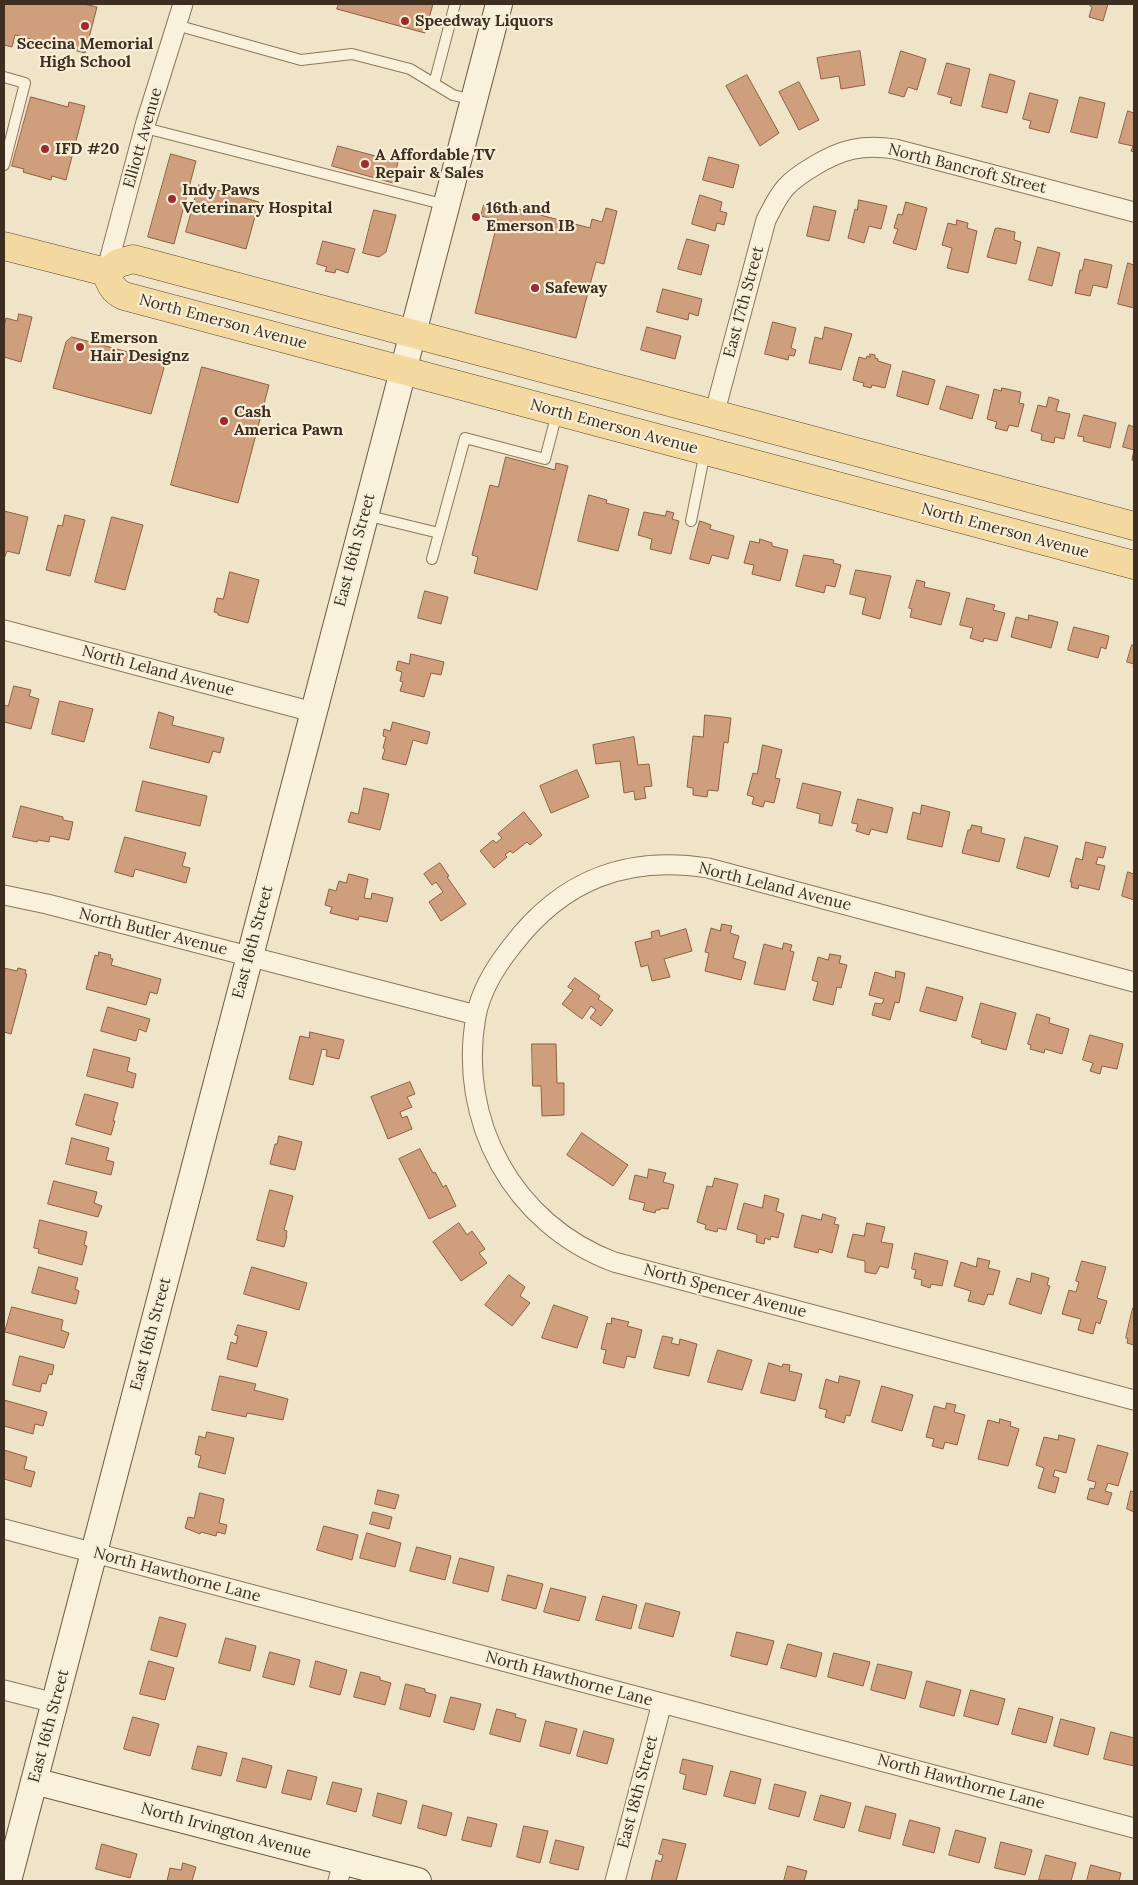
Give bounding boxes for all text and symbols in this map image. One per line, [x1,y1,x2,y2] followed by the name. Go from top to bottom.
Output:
[415,11,553,31] place label: Speedway Liquors
[399,15,411,27] marker: Speedway Liquors
[79,20,91,32] marker: Scecina Memorial High School
[17,34,153,72] place label: Scecina Memorial High School
[119,86,167,190] street label: Elliott Avenue
[55,139,119,159] place label: IFD #20
[886,140,1048,198] street label: North Bancroft Street
[39,143,51,155] marker: IFD #20
[375,145,495,183] place label: A Affordable TV Repair & Sales
[359,158,371,170] marker: A Affordable TV Repair & Sales
[182,180,332,218] place label: Indy Paws Veterinary Hospital
[166,193,178,205] marker: Indy Paws Veterinary Hospital
[486,198,575,236] place label: 16th and Emerson IB
[470,211,482,223] marker: 16th and Emerson IB
[720,244,768,360] street label: East 17th Street
[545,278,607,298] place label: Safeway
[529,282,541,294] marker: Safeway
[137,290,309,354] street label: North Emerson Avenue
[90,328,189,366] place label: Emerson Hair Designz
[74,341,86,353] marker: Emerson Hair Designz
[528,395,700,459] street label: North Emerson Avenue
[234,402,343,440] place label: Cash America Pawn
[218,415,230,427] marker: Cash America Pawn
[331,491,379,609] street label: East 16th Street
[919,499,1091,563] street label: North Emerson Avenue
[80,641,236,701] street label: North Leland Avenue
[697,859,853,915] street label: North Leland Avenue
[229,883,277,1001] street label: East 16th Street
[77,904,229,960] street label: North Butler Avenue
[641,1260,809,1322] street label: North Spencer Avenue
[127,1275,175,1393] street label: East 16th Street
[91,1543,263,1607] street label: North Hawthorne Lane
[483,1647,655,1711] street label: North Hawthorne Lane
[25,1667,73,1785] street label: East 16th Street
[614,1733,662,1851] street label: East 18th Street
[875,1750,1047,1814] street label: North Hawthorne Lane
[139,1799,313,1863] street label: North Irvington Avenue

